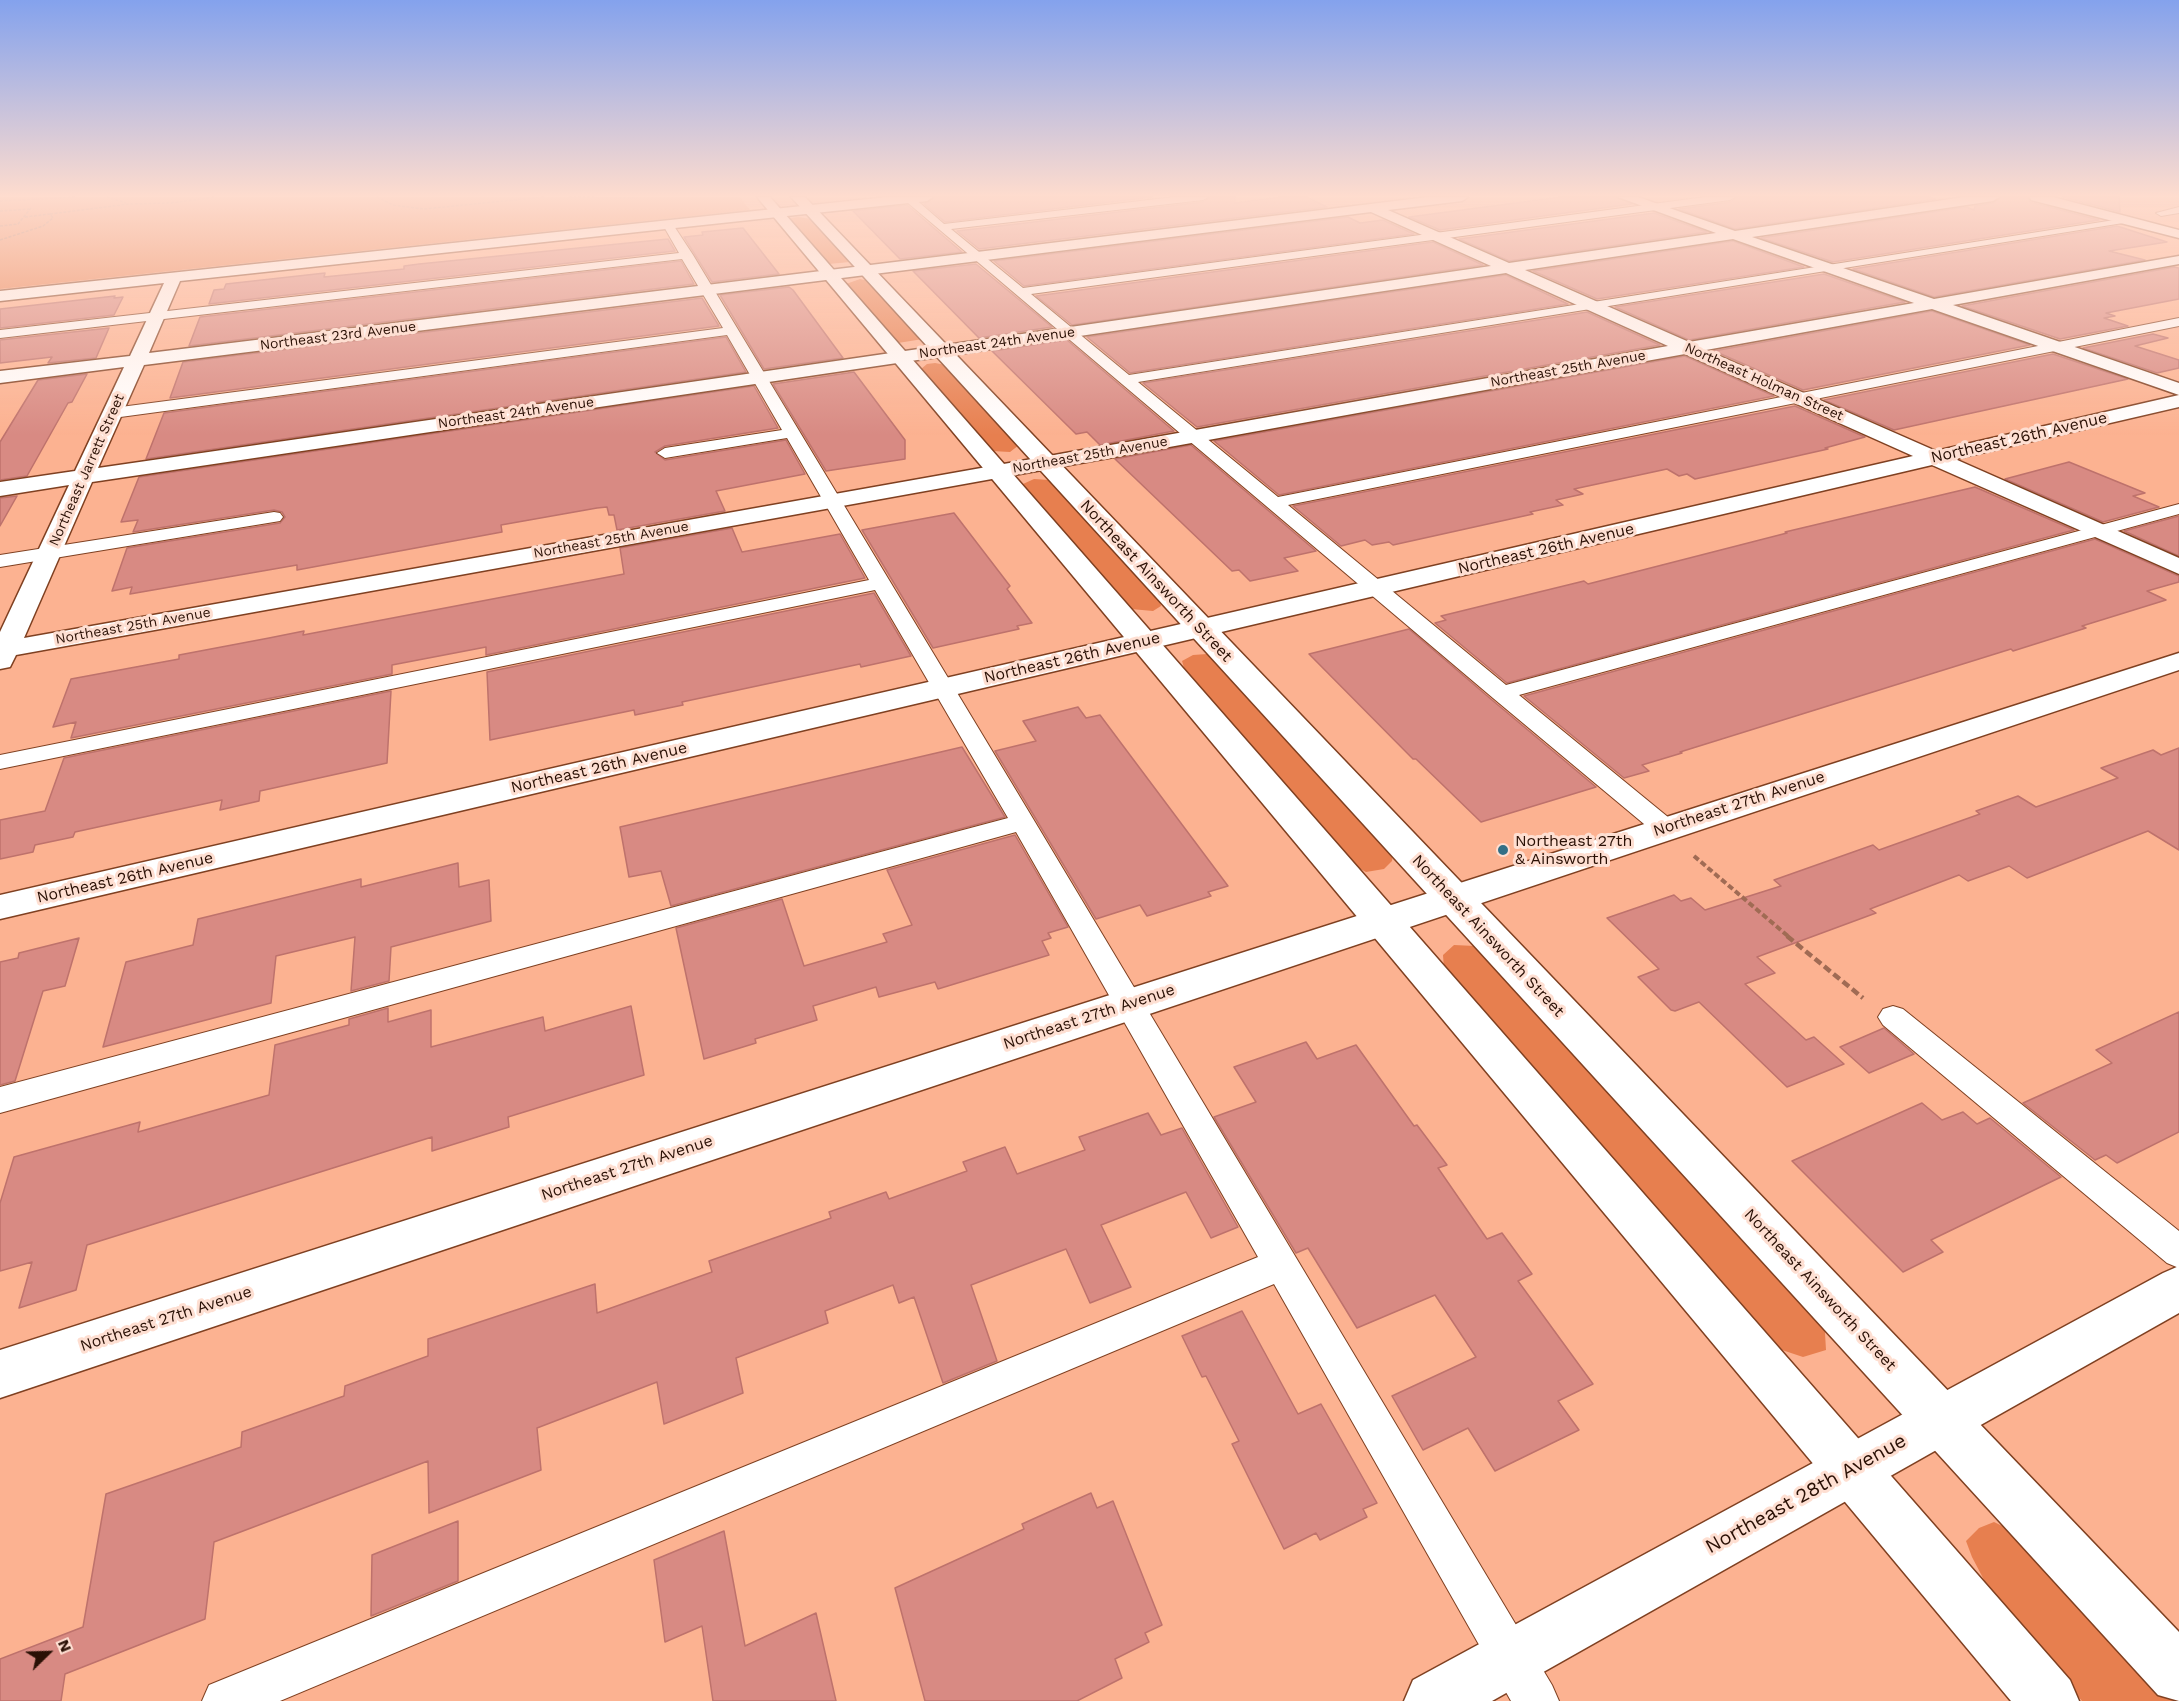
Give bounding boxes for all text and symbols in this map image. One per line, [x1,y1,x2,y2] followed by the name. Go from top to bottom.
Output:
[259,318,417,354] street label: Northeast 23rd Avenue
[918,324,1076,362] street label: Northeast 24th Avenue
[1682,339,1846,425] street label: Northeast Holman Street
[1489,347,1647,391] street label: Northeast 25th Avenue
[46,391,128,549] street label: Northeast Jarrett Street
[437,394,595,432] street label: Northeast 24th Avenue
[1929,408,2109,468] street label: Northeast 26th Avenue
[1011,433,1169,477] street label: Northeast 25th Avenue
[1076,496,1236,666] street label: Northeast Ainsworth Street
[532,518,690,562] street label: Northeast 25th Avenue
[1456,519,1636,579] street label: Northeast 26th Avenue
[54,604,212,648] street label: Northeast 25th Avenue
[982,628,1162,688] street label: Northeast 26th Avenue
[509,738,689,798] street label: Northeast 26th Avenue
[1651,767,1827,841] street label: Northeast 27th Avenue
[1515,831,1632,869] place label: Northeast 27th & Ainsworth
[1496,843,1510,857] marker: Northeast 27th & Ainsworth
[35,848,215,908] street label: Northeast 26th Avenue
[1408,851,1568,1021] street label: Northeast Ainsworth Street
[1001,980,1177,1054] street label: Northeast 27th Avenue
[539,1131,715,1205] street label: Northeast 27th Avenue
[1740,1205,1900,1375] street label: Northeast Ainsworth Street
[78,1282,254,1356] street label: Northeast 27th Avenue
[1701,1429,1911,1559] street label: Northeast 28th Avenue
[18,1623,78,1683] north arrow
[54,1637,76,1655] text: N

